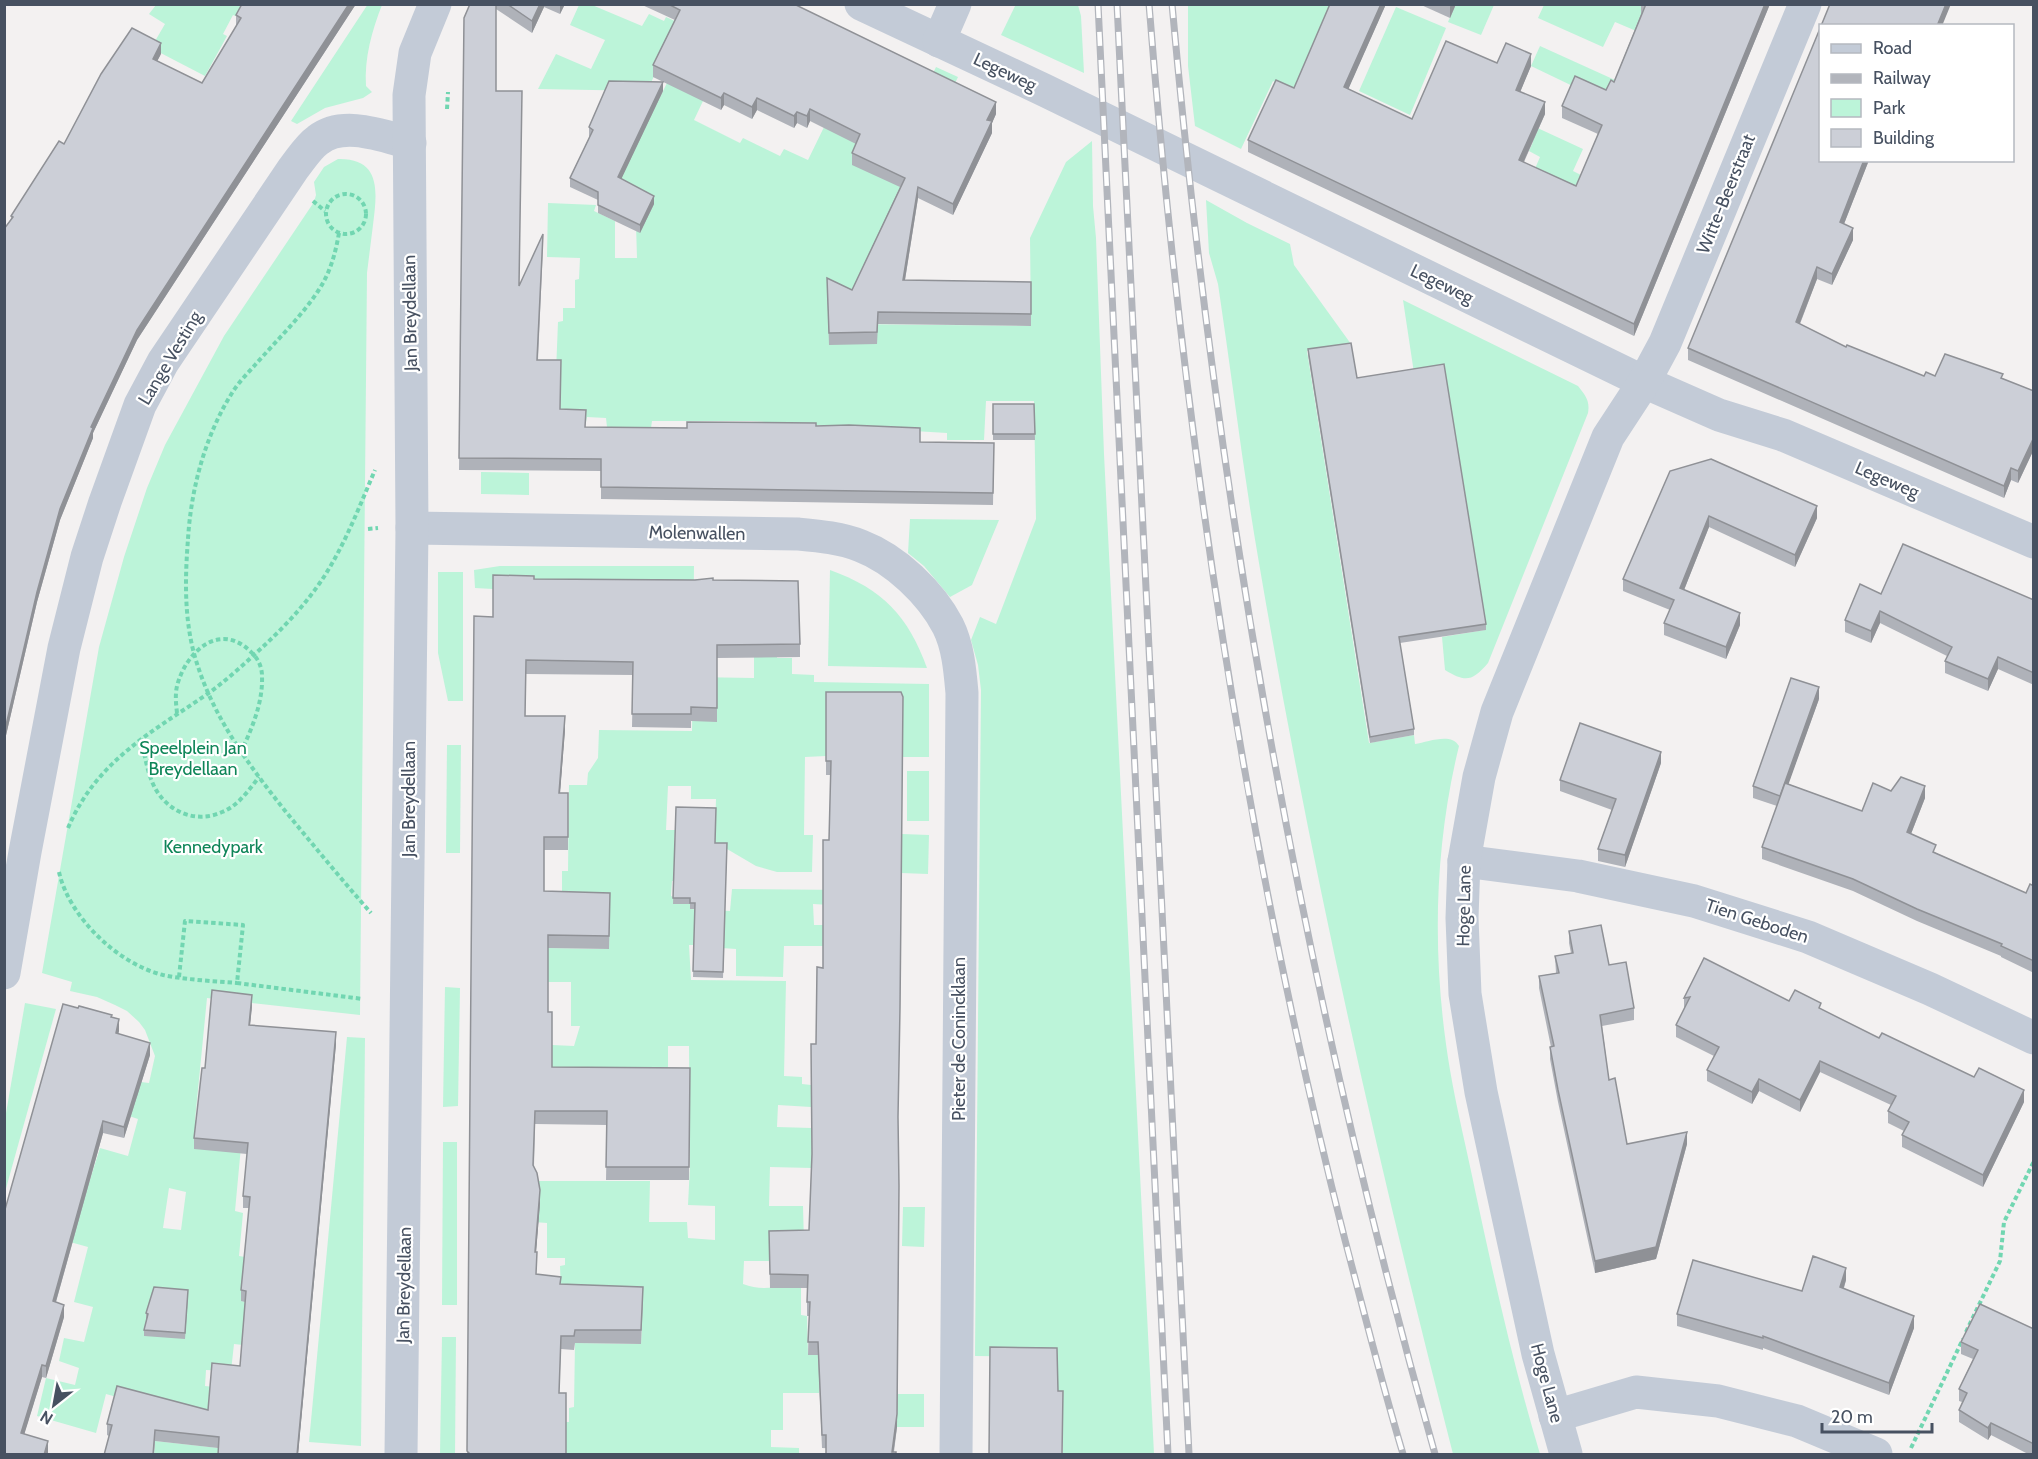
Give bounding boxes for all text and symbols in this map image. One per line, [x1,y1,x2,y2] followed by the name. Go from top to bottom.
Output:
[1819,24,2014,162] legend
[1873,37,1912,59] text: Road
[970,48,1041,97] street label: Legeweg
[1873,67,1931,89] text: Railway
[1873,97,1906,119] text: Park
[1873,127,1935,149] text: Building
[1692,131,1760,257] street label: Witte-Beerstraat
[398,255,422,372] street label: Jan Breydellaan
[1407,259,1478,309] street label: Legeweg
[133,306,207,409] street label: Lange Vesting
[1852,457,1923,504] street label: Legeweg
[648,521,746,545] street label: Molenwallen
[139,737,247,780] park label: Speelplein Jan Breydellaan
[398,741,420,858] street label: Jan Breydellaan
[163,836,264,858] park label: Kennedypark
[1452,865,1476,947] street label: Hoge Lane
[1703,894,1811,948] street label: Tien Geboden
[948,957,970,1121] street label: Pieter de Conincklaan
[392,1227,416,1344] street label: Jan Breydellaan
[1526,1341,1568,1425] street label: Hoge Lane
[24,1375,84,1435] north arrow
[1822,1396,1932,1434] scale bar
[37,1406,56,1428] text: N
[1831,1406,1873,1428] text: 20 m

